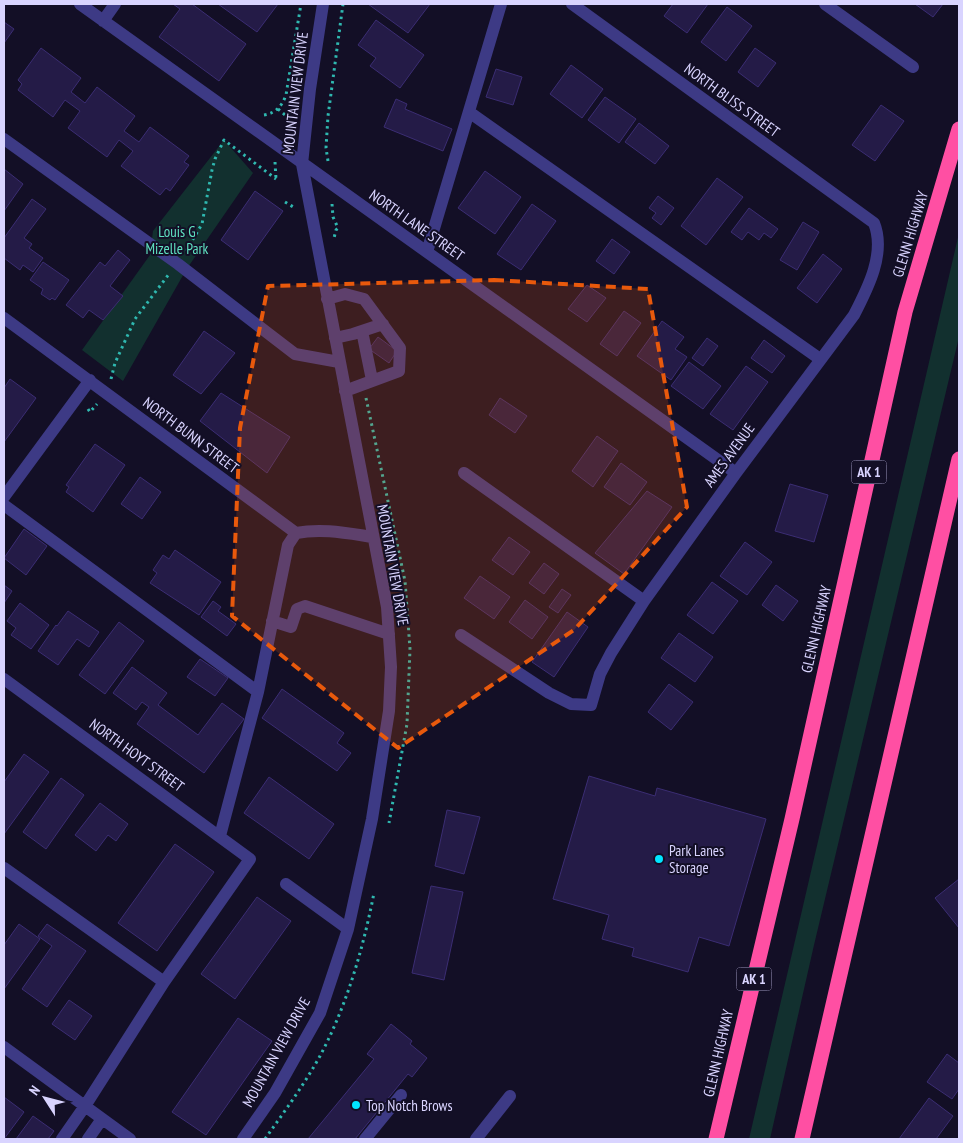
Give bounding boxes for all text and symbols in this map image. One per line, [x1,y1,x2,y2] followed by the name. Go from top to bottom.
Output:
[278,31,312,155] street label: MOUNTAIN VIEW DRIVE
[681,59,784,141] street label: NORTH BLISS STREET
[366,185,468,265] street label: NORTH LANE STREET
[888,188,932,279] street label: GLENN HIGHWAY
[146,222,209,258] park label: Louis G Mizelle Park
[139,393,243,477] street label: NORTH BUNN STREET
[699,419,759,491] street label: AMES AVENUE
[852,461,886,484] road number: AK 1
[373,503,413,627] street label: MOUNTAIN VIEW DRIVE
[797,583,835,675] street label: GLENN HIGHWAY
[86,714,188,796] street label: NORTH HOYT STREET
[669,841,724,877] place label: Park Lanes Storage
[653,853,665,865] marker: Park Lanes Storage
[736,968,772,991] road number: AK 1
[238,994,314,1110] street label: MOUNTAIN VIEW DRIVE
[699,1007,737,1099] street label: GLENN HIGHWAY
[20,1073,70,1123] north arrow
[25,1082,44,1099] text: N
[366,1096,452,1115] place label: Top Notch Brows
[350,1099,362,1111] marker: Top Notch Brows

